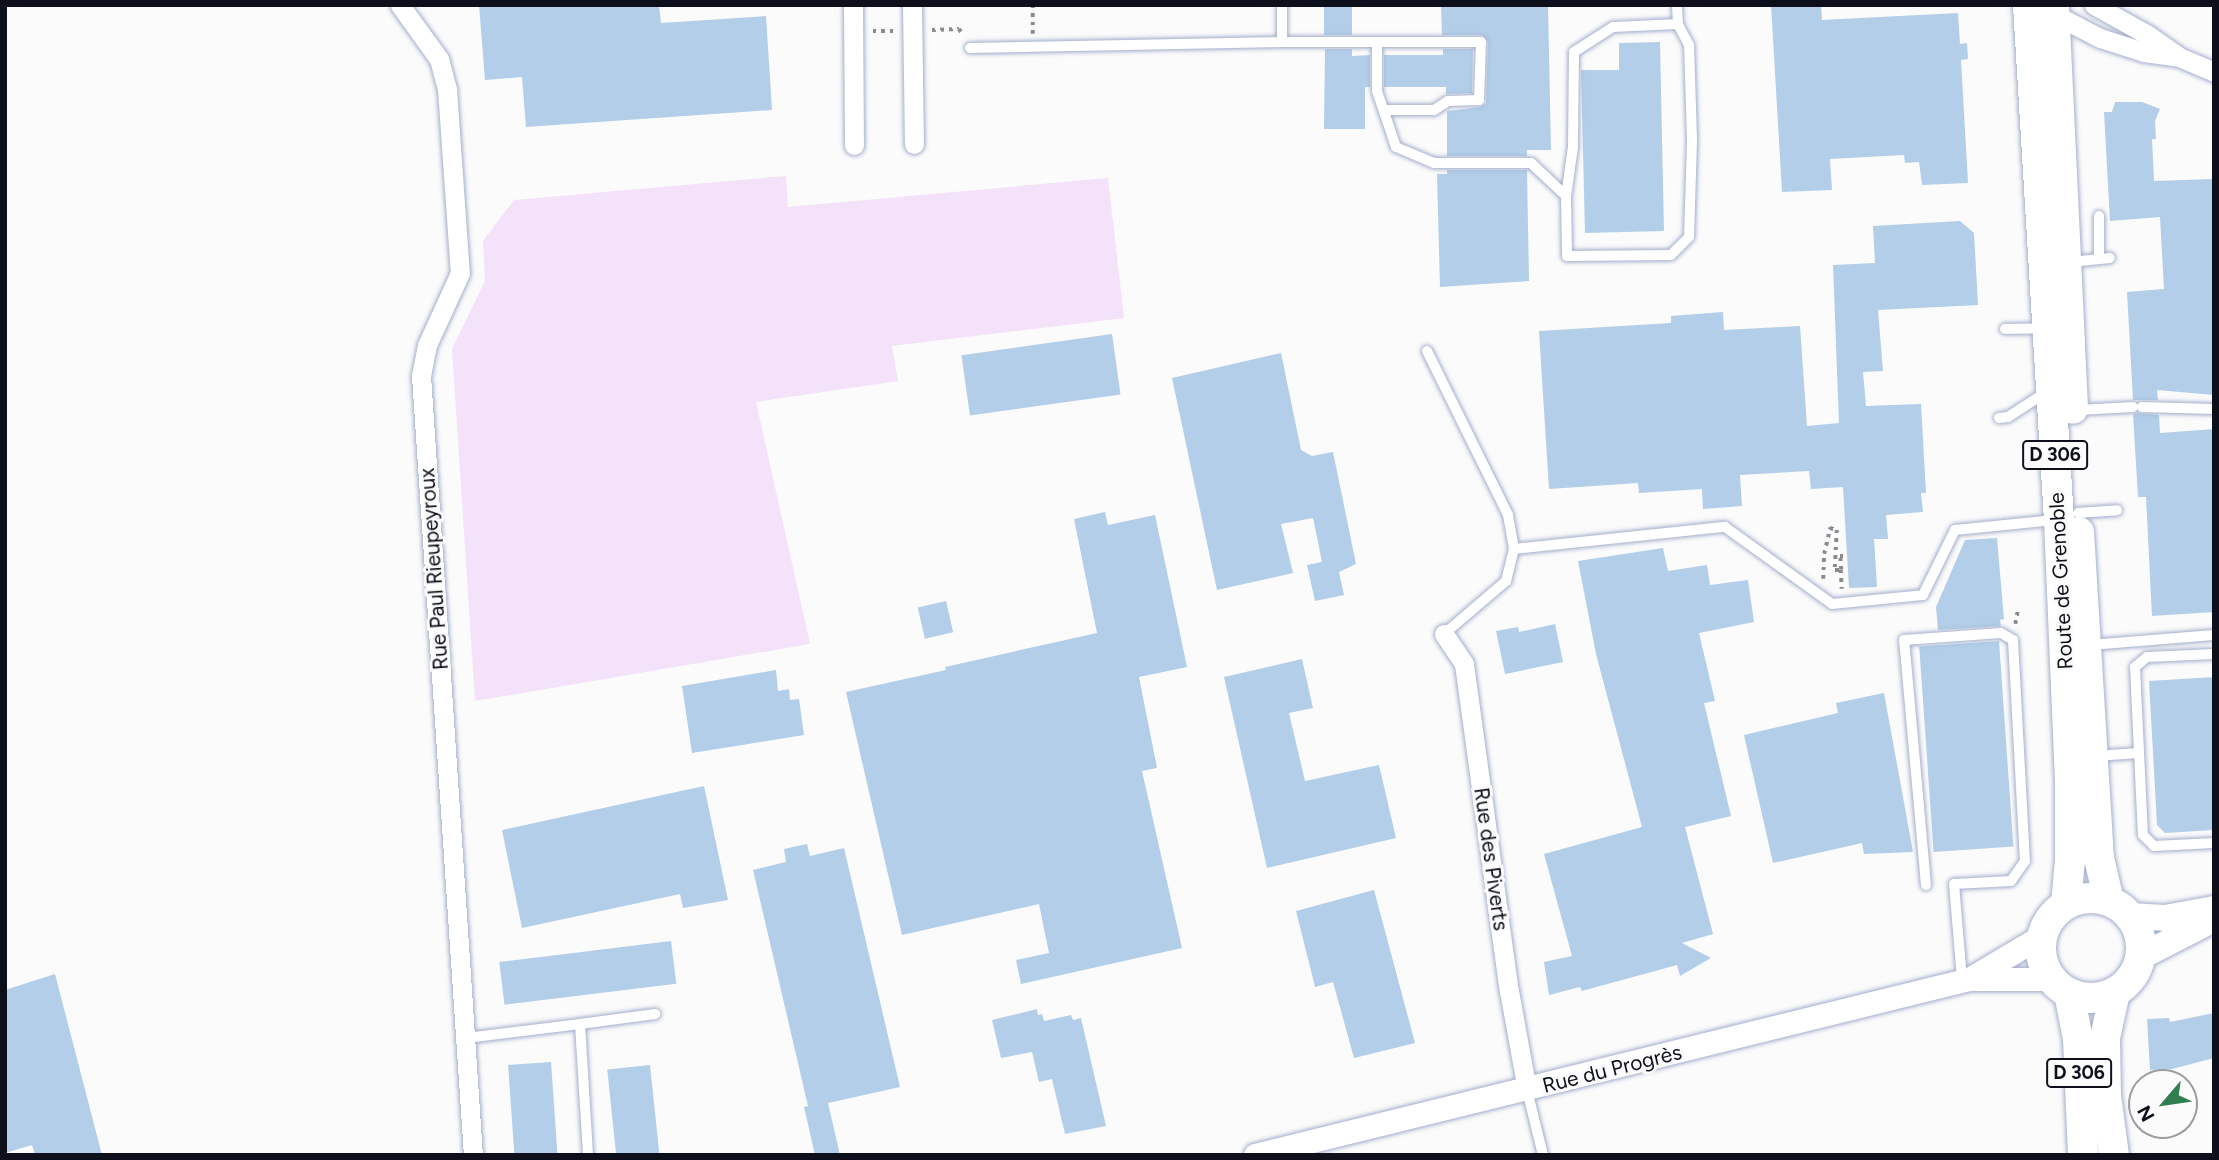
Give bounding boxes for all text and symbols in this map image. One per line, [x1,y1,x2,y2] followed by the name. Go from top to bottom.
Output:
[2022,440,2088,470] road number: D 306
[414,467,454,671] street label: Rue Paul Rieupeyroux
[2044,492,2078,670] street label: Route de Grenoble
[1468,786,1514,932] street label: Rue des Piverts
[1540,1040,1684,1098] street label: Rue du Progrès
[2046,1058,2112,1088] road number: D 306
[2128,1069,2198,1139] north arrow
[2132,1101,2160,1125] text: N

